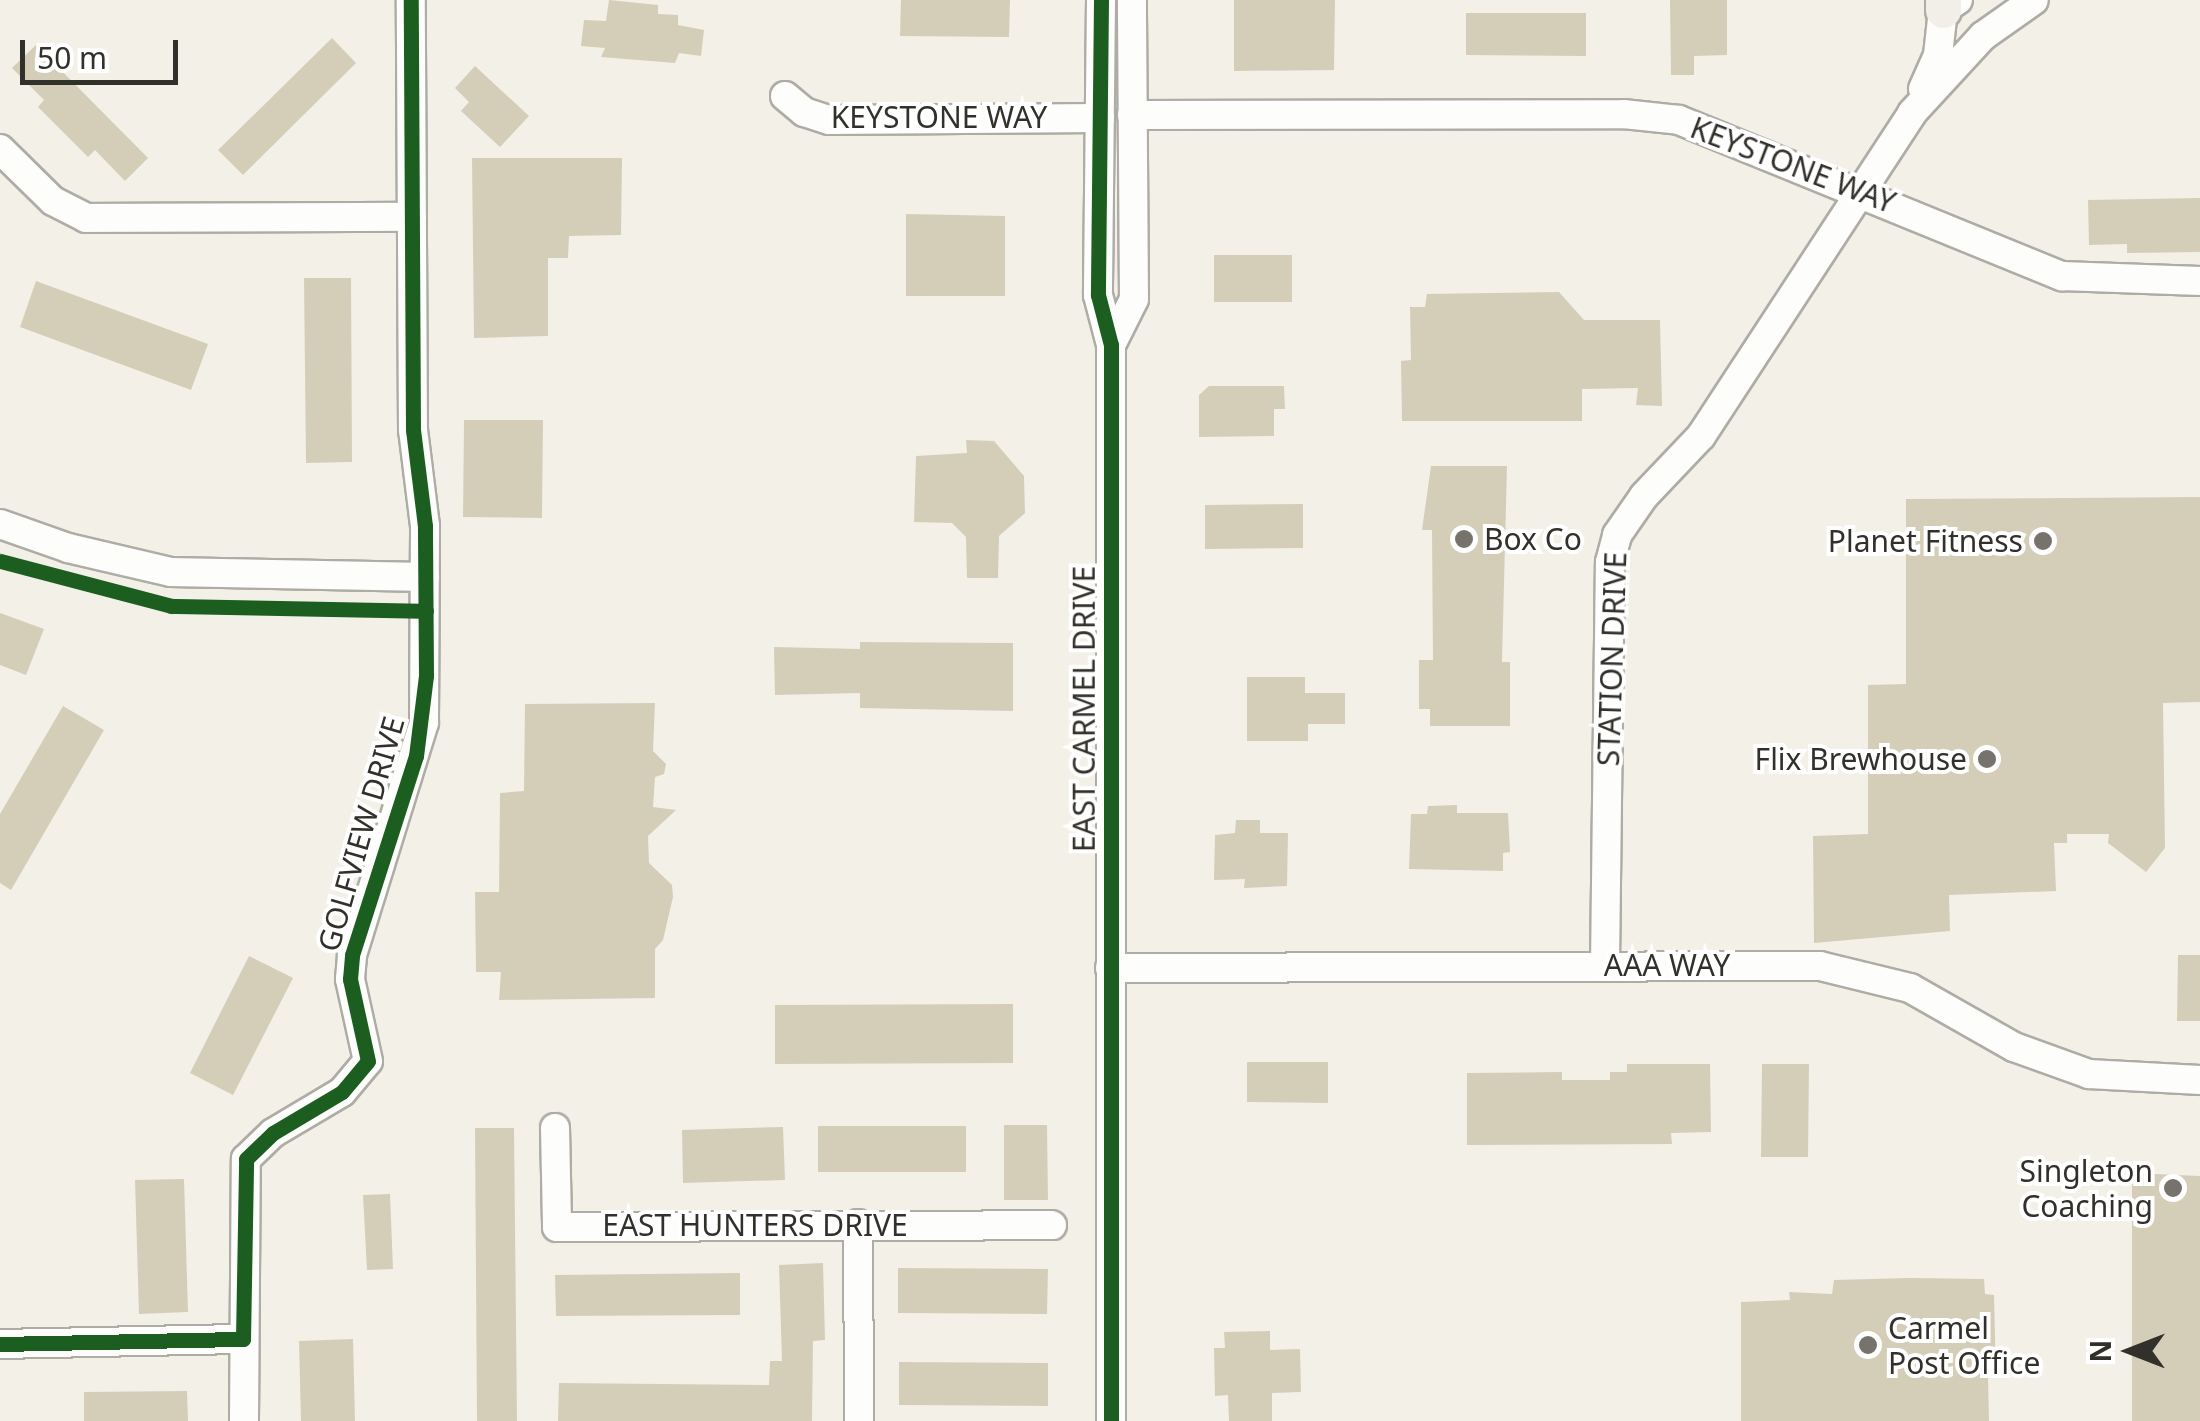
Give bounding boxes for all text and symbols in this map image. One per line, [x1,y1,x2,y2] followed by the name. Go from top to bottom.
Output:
[25,20,182,82] scale bar
[37,37,107,78] text: 50 m
[831,99,1047,135] street label: KEYSTONE WAY
[1685,109,1901,221] street label: KEYSTONE WAY
[1484,521,1582,557] place label: Box Co
[1828,523,2023,559] place label: Planet Fitness
[1453,528,1475,550] marker: Box Co
[2032,530,2054,552] marker: Planet Fitness
[1590,551,1634,767] street label: STATION DRIVE
[1066,566,1102,852] street label: EAST CARMEL DRIVE
[310,712,412,956] street label: GOLFVIEW DRIVE
[1755,741,1967,777] place label: Flix Brewhouse
[1976,748,1998,770] marker: Flix Brewhouse
[1604,947,1730,983] street label: AAA WAY
[2020,1153,2153,1224] place label: Singleton Coaching
[2162,1177,2184,1199] marker: Singleton Coaching
[602,1207,908,1243] street label: EAST HUNTERS DRIVE
[2080,1301,2180,1401] north arrow
[1888,1310,2040,1380] place label: Carmel Post Office
[1857,1334,1879,1356] marker: Carmel Post Office
[2081,1340,2119,1362] text: N

